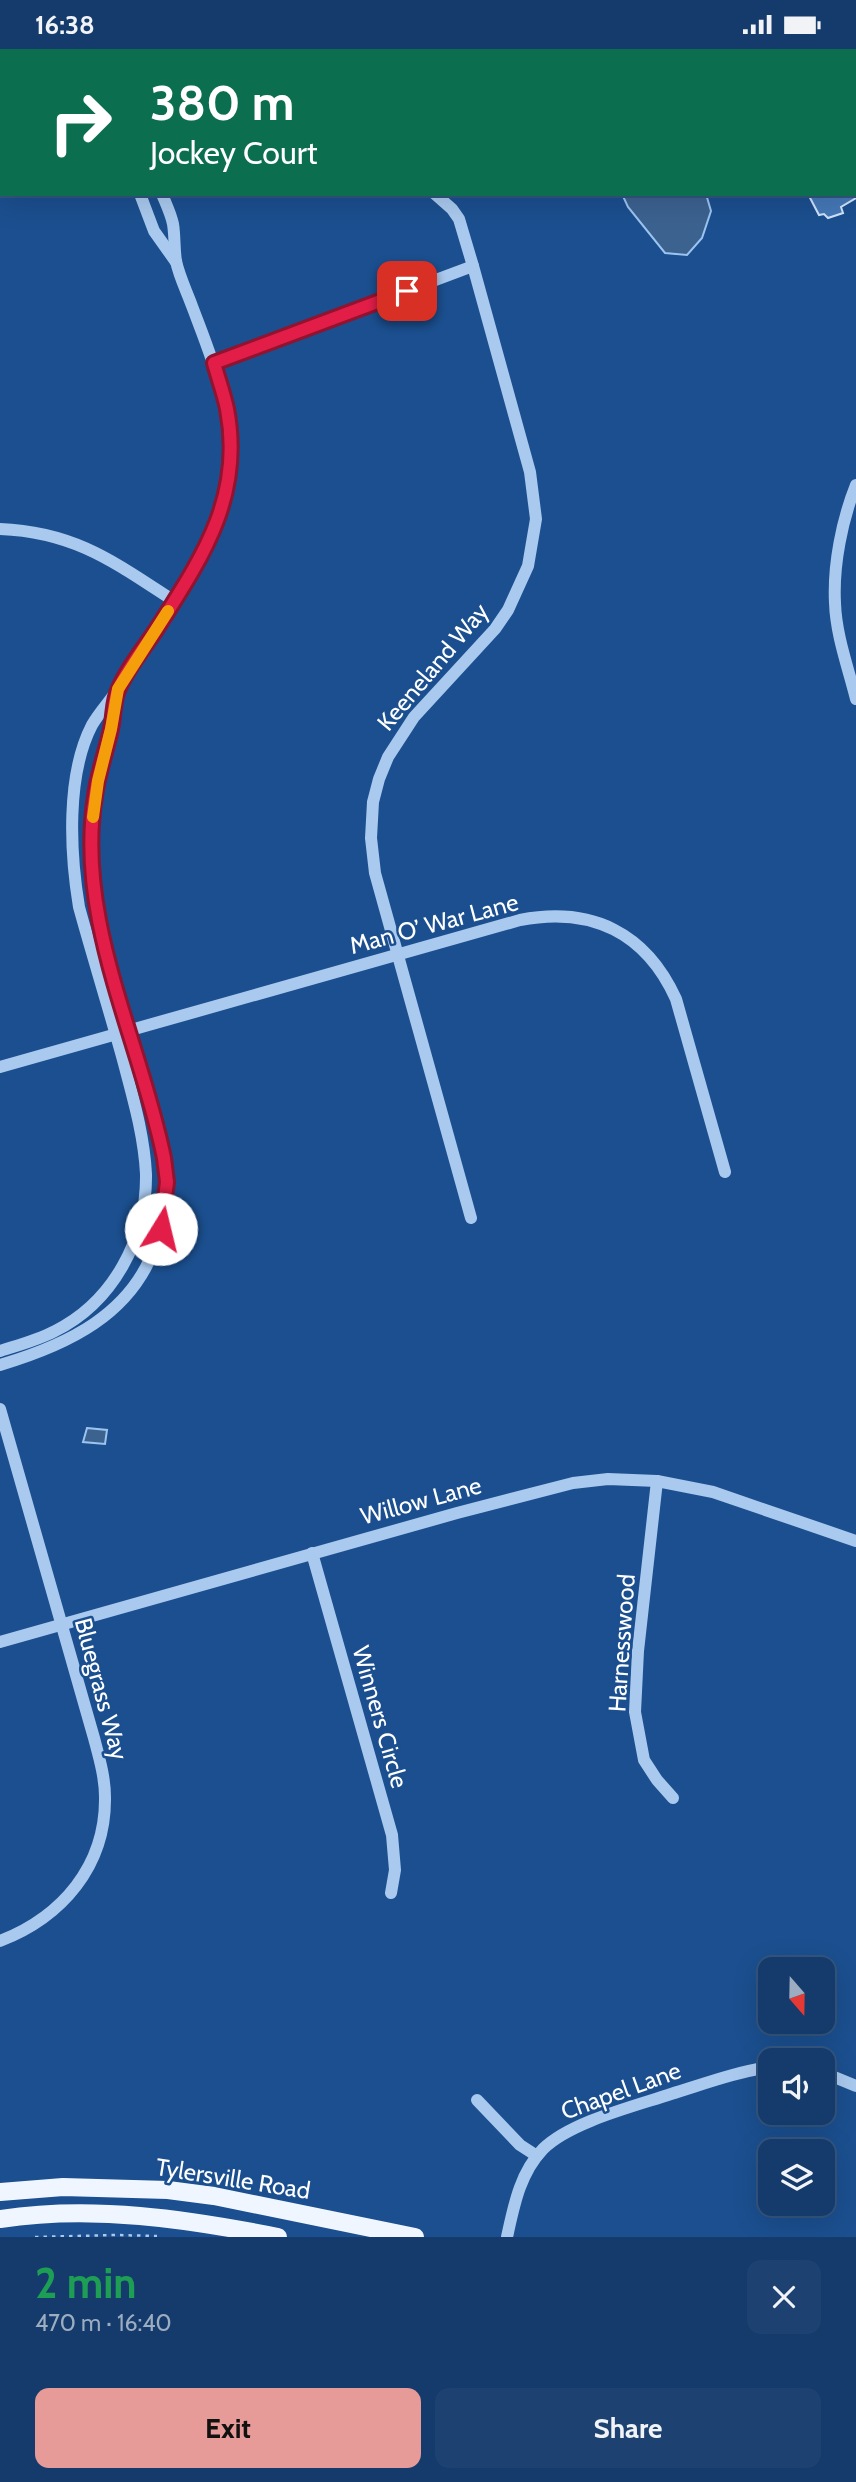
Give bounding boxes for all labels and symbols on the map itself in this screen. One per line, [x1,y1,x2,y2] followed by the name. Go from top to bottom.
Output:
[377,261,437,321] pin
[371,597,494,736] street label: Keeneland Way
[346,887,521,960] street label: Man O’ War Lane
[124,1192,198,1266] position arrow
[357,1470,485,1531] street label: Willow Lane
[602,1573,641,1713] street label: Harnesswood
[69,1615,134,1763] street label: Bluegrass Way
[346,1643,415,1791] street label: Winners Circle
[758,1957,835,2033] north arrow
[557,2055,685,2126] street label: Chapel Lane
[154,2152,312,2205] street label: Tylersville Road

